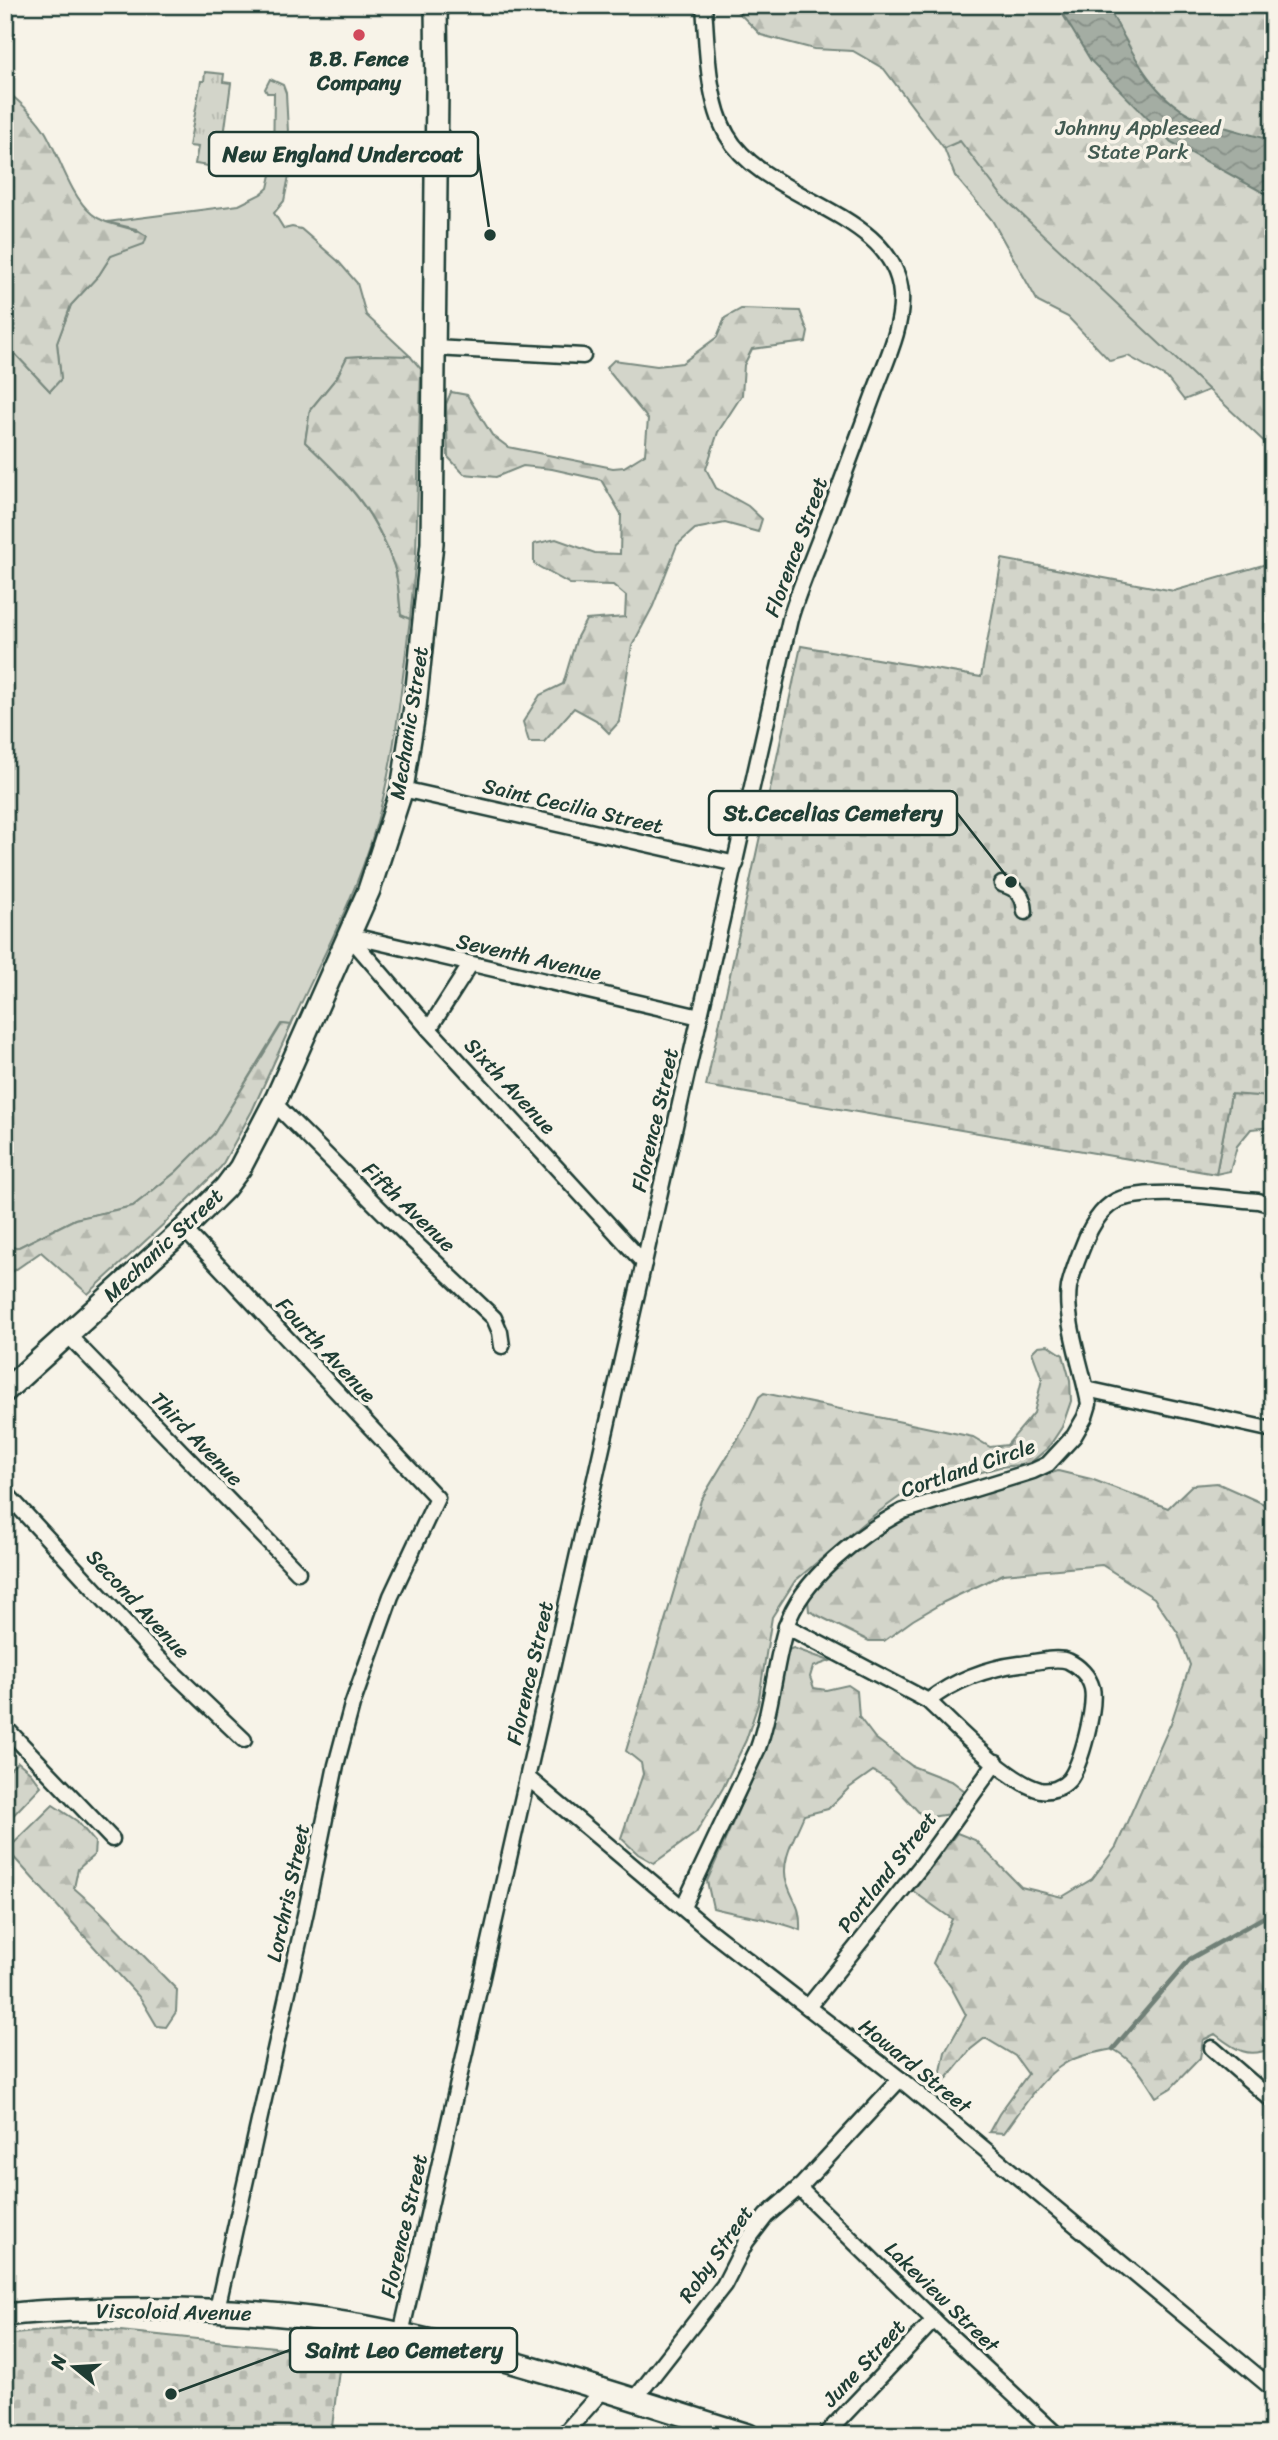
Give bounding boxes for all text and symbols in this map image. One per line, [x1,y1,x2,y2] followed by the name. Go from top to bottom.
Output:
[351,27,367,43] marker: B.B. Fence Company
[309,40,409,102] place label: B.B. Fence Company
[1055,109,1222,171] park label: Johnny Appleseed State Park
[209,132,478,176] callout: New England Undercoat
[222,134,463,175] text: New England Undercoat
[753,472,839,622] street label: Florence Street
[378,644,440,802] street label: Mechanic Street
[479,767,667,845] street label: Saint Cecilia Street
[709,791,957,835] callout: St.Cecelias Cemetery
[722,793,944,834] text: St.Cecelias Cemetery
[453,922,605,992] street label: Seventh Avenue
[454,1028,566,1144] street label: Sixth Avenue
[620,1044,690,1196] street label: Florence Street
[353,1152,465,1262] street label: Fifth Avenue
[93,1178,233,1312] street label: Mechanic Street
[266,1288,386,1412] street label: Fourth Avenue
[141,1382,253,1496] street label: Third Avenue
[895,1427,1041,1509] street label: Cortland Circle
[76,1540,200,1668] street label: Second Avenue
[495,1597,565,1749] street label: Florence Street
[827,1803,947,1941] street label: Portland Street
[255,1820,321,1966] street label: Lorchris Street
[850,2008,981,2125] street label: Howard Street
[369,2150,439,2302] street label: Florence Street
[668,2197,764,2311] street label: Roby Street
[875,2232,1010,2363] street label: Lakeview Street
[96,2292,252,2332] street label: Viscoloid Avenue
[812,2310,915,2417] street label: June Street
[290,2328,517,2372] callout: Saint Leo Cemetery
[304,2330,504,2371] text: Saint Leo Cemetery
[38,2332,108,2402] north arrow
[40,2350,76,2374] text: N

